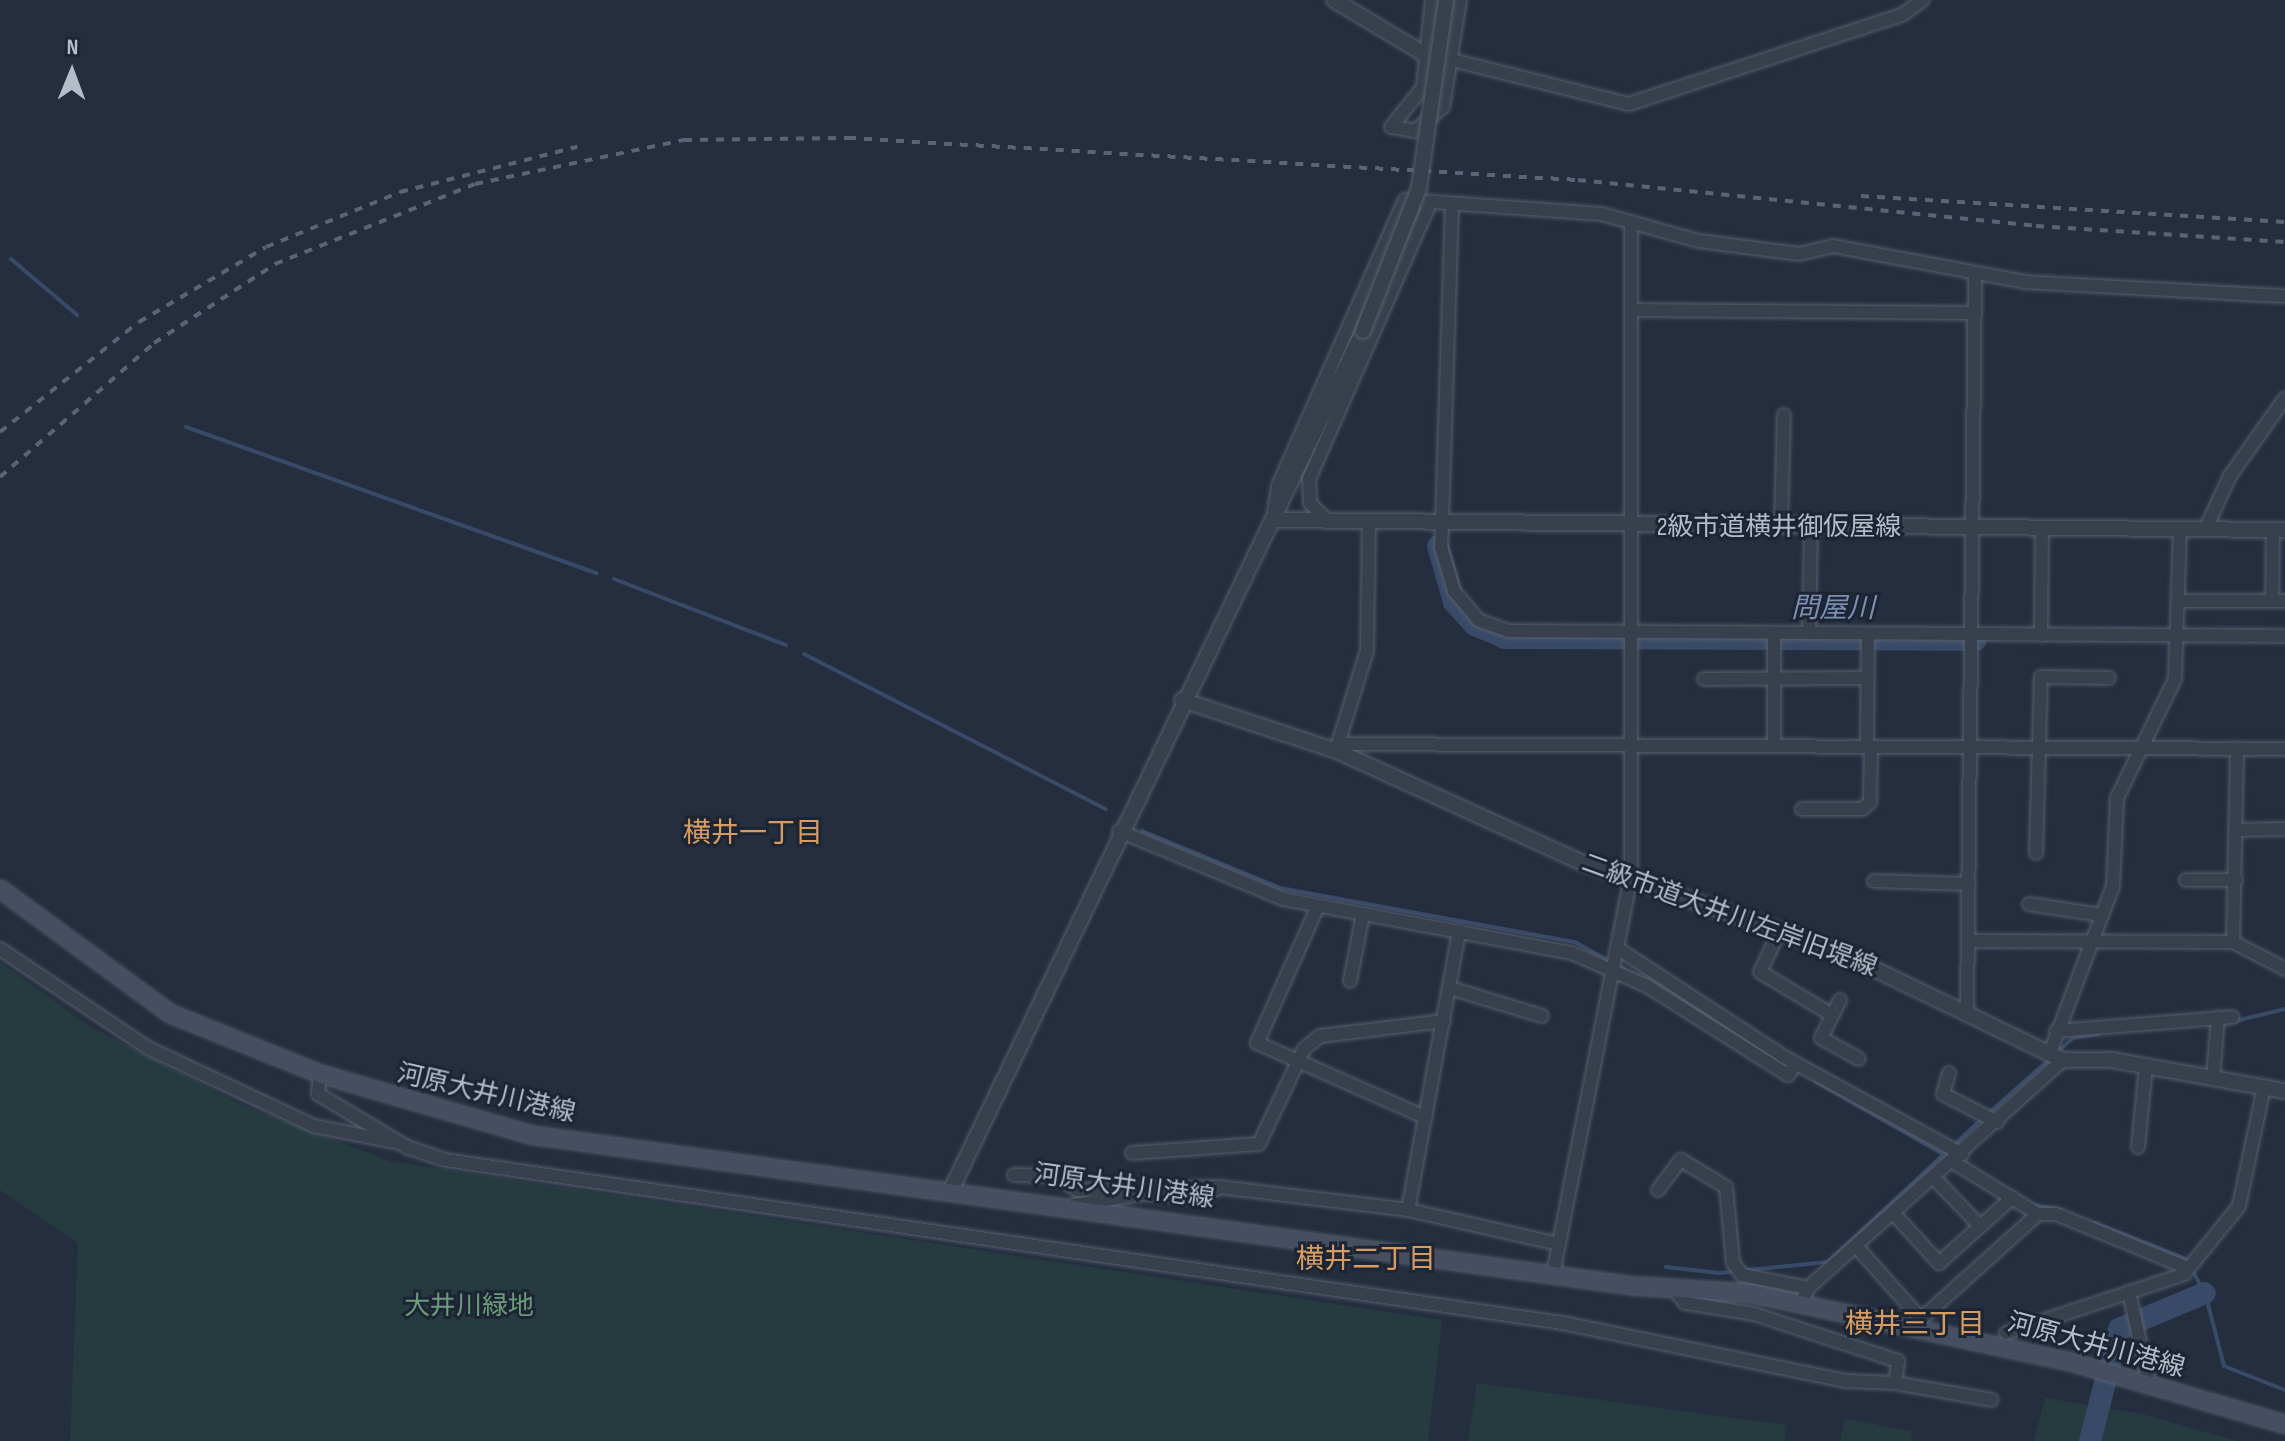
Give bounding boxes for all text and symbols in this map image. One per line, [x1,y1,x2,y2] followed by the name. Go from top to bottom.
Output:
[32,32,112,112] north arrow
[66,34,79,61] text: N
[1657,512,1901,544] street label: 2級市道横井御仮屋線
[1791,592,1875,626] water label: 問屋川
[683,817,823,851] district label: 横井一丁目
[1577,848,1881,984] street label: 二級市道大井川左岸旧堤線
[394,1058,578,1130] street label: 河原大井川港線
[1032,1159,1216,1215] street label: 河原大井川港線
[1296,1243,1436,1277] district label: 横井二丁目
[404,1291,534,1323] park label: 大井川緑地
[2004,1307,2188,1385] street label: 河原大井川港線
[1845,1308,1985,1342] district label: 横井三丁目

